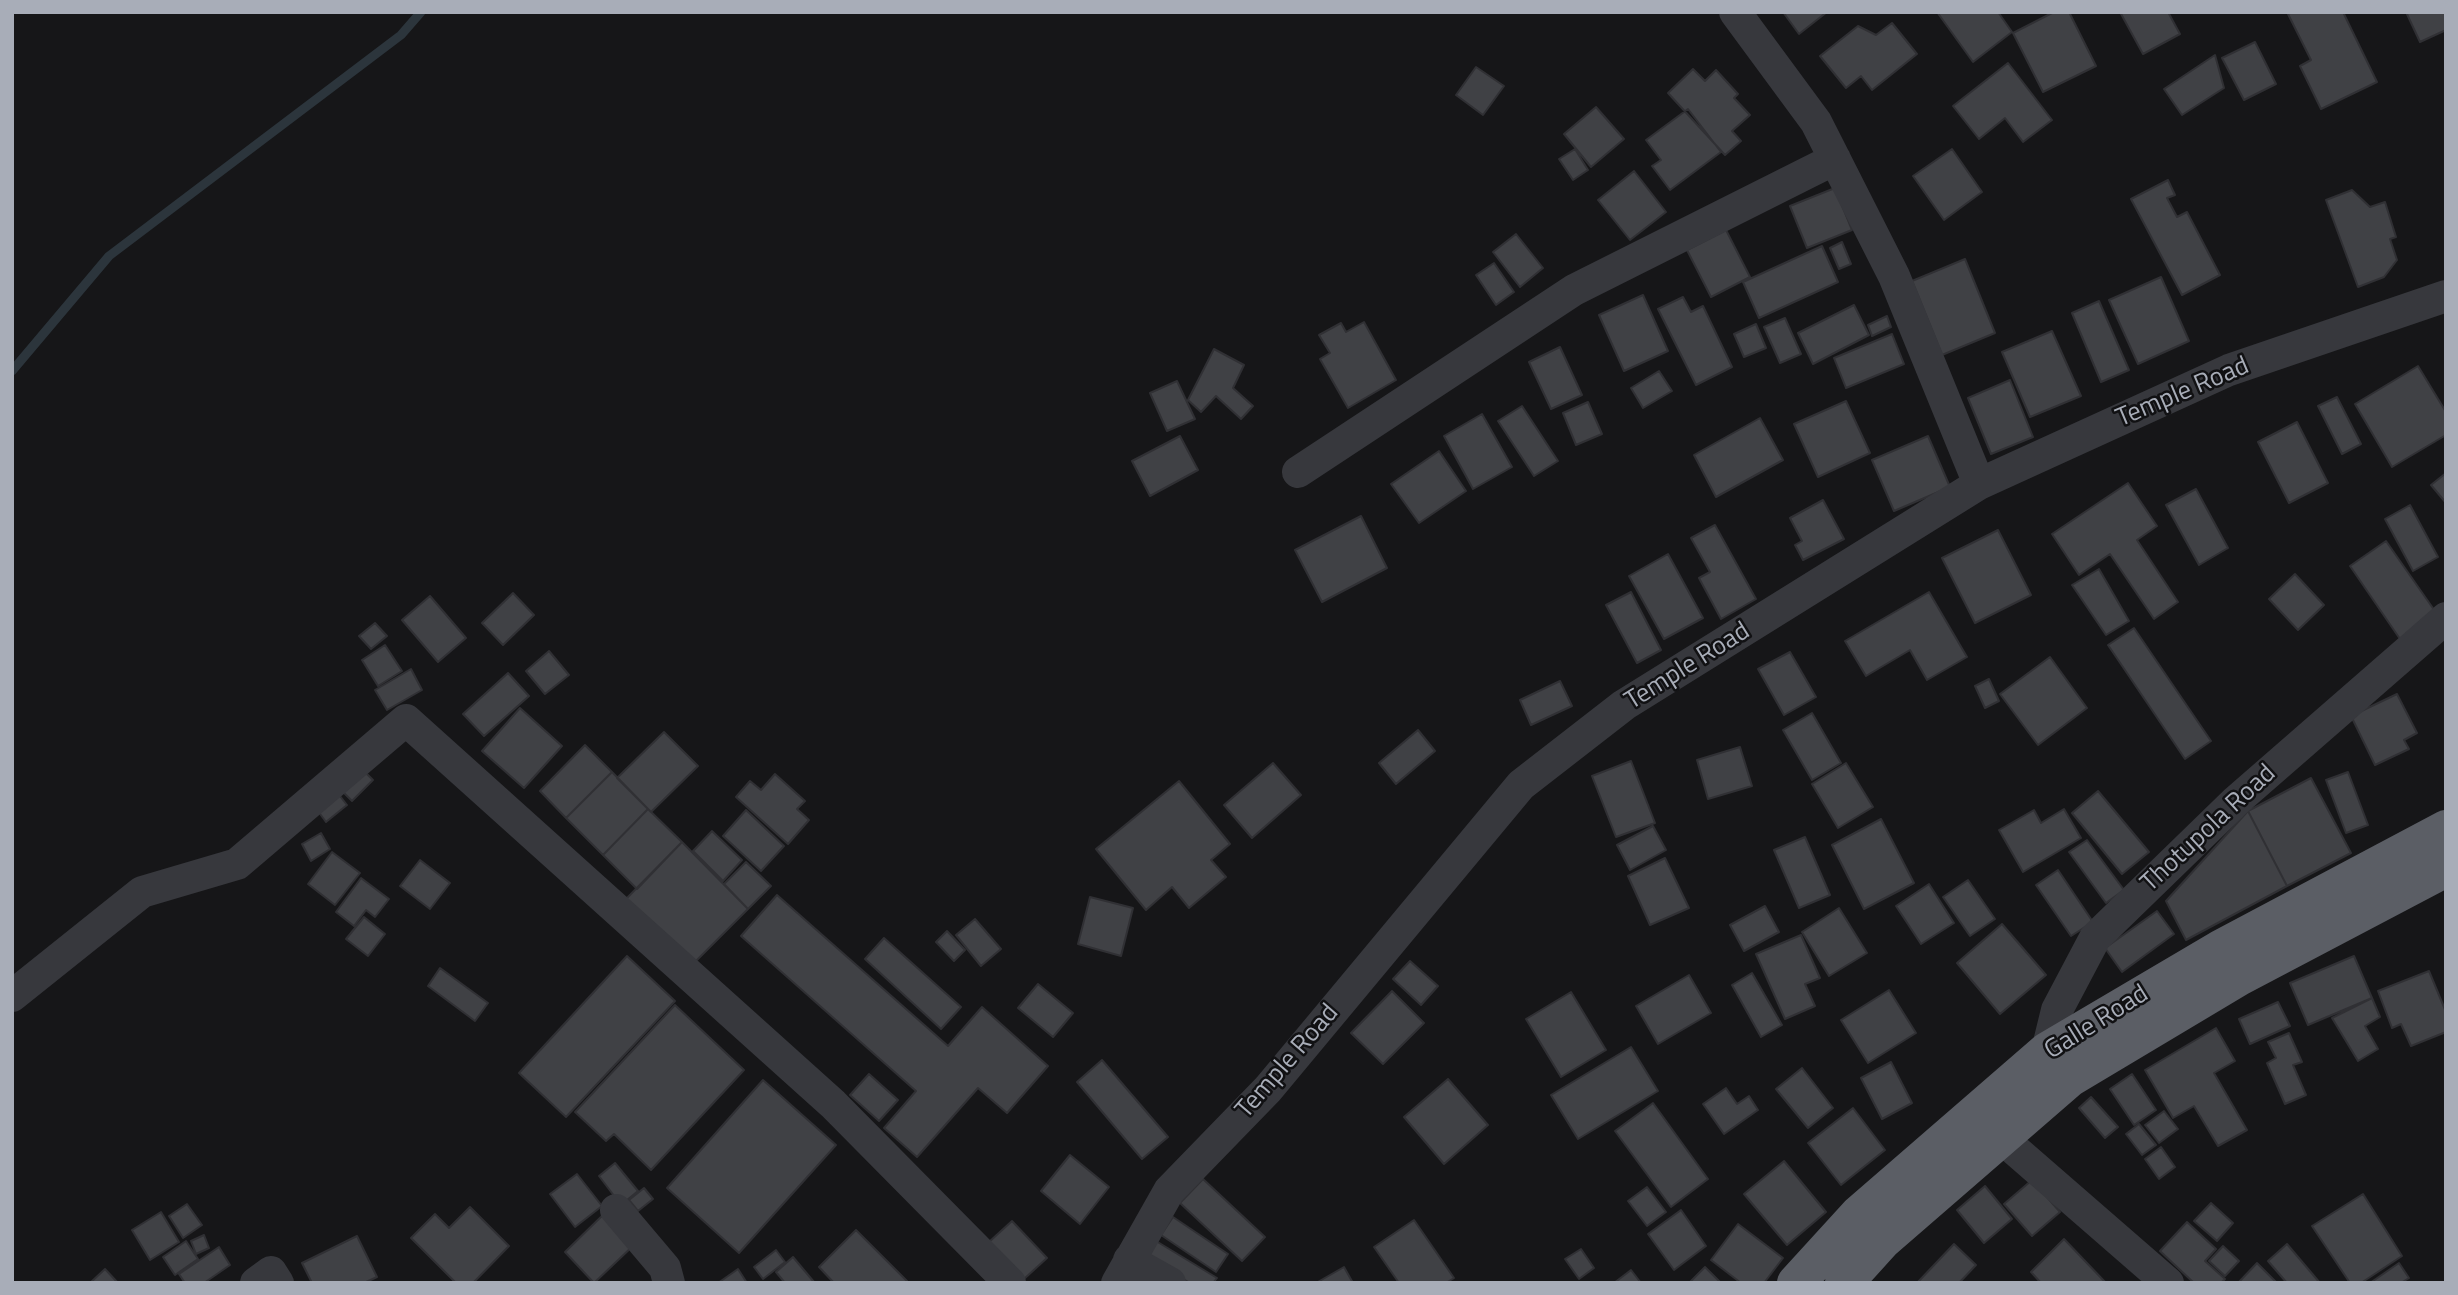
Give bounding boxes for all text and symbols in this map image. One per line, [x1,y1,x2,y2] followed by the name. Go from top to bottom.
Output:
[2112,351,2254,435] street label: Temple Road
[1620,616,1756,718] street label: Temple Road
[2135,759,2283,899] street label: Thotupola Road
[2039,979,2155,1067] street label: Galle Road
[1230,999,1346,1125] street label: Temple Road

